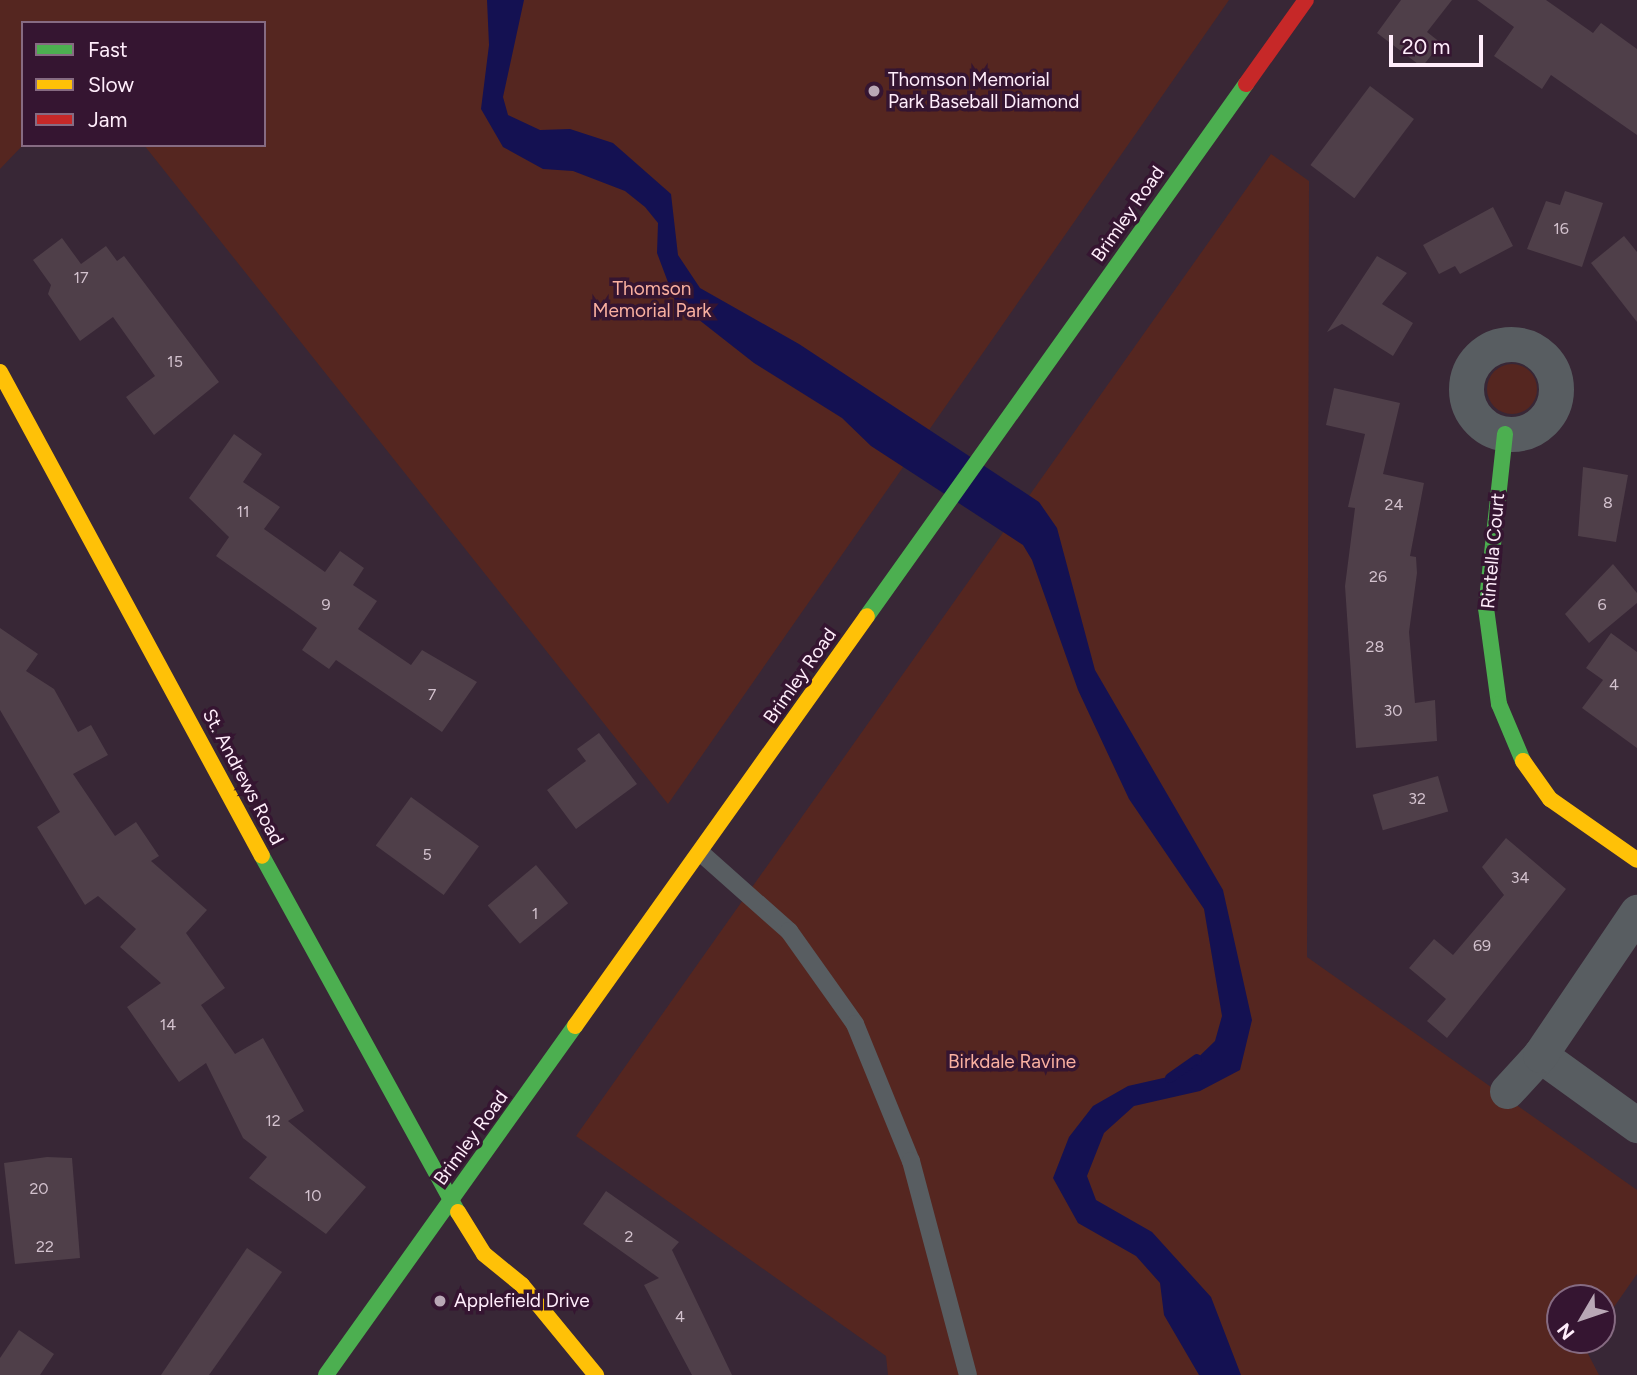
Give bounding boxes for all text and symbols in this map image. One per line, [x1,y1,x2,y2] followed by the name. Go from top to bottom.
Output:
[21,21,266,147] legend
[1392,21,1486,65] scale bar
[1402,34,1450,59] text: 20 m
[88,37,128,62] text: Fast
[888,69,1079,113] place label: Thomson Memorial Park Baseball Diamond
[88,72,134,97] text: Slow
[866,83,882,99] marker: Thomson Memorial Park Baseball Diamond
[88,107,127,132] text: Jam
[1087,162,1169,266] street label: Brimley Road
[1553,219,1569,239] house number: 16
[73,268,89,288] house number: 17
[592,278,712,322] park label: Thomson Memorial Park
[167,352,183,372] house number: 15
[1477,492,1509,610] street label: Rintella Court
[1603,493,1613,513] house number: 8
[1385,495,1403,515] house number: 24
[236,502,250,522] house number: 11
[1369,567,1387,587] house number: 26
[321,595,331,615] house number: 9
[1597,595,1607,615] house number: 6
[759,624,841,728] street label: Brimley Road
[1366,637,1384,657] house number: 28
[1609,675,1619,695] house number: 4
[428,685,436,705] house number: 7
[1384,701,1402,721] house number: 30
[198,705,288,849] street label: St. Andrews Road
[1408,789,1426,809] house number: 32
[422,845,432,865] house number: 5
[1511,868,1529,888] house number: 34
[532,904,538,924] house number: 1
[1473,936,1491,956] house number: 69
[160,1015,176,1035] house number: 14
[948,1051,1076,1073] park label: Birkdale Ravine
[429,1086,513,1190] street label: Brimley Road
[265,1111,281,1131] house number: 12
[29,1179,49,1199] house number: 20
[305,1186,321,1206] house number: 10
[625,1227,633,1247] house number: 2
[36,1237,54,1257] house number: 22
[1546,1284,1616,1354] north arrow
[454,1290,590,1312] place label: Applefield Drive
[432,1293,448,1309] marker: Applefield Drive
[675,1307,685,1327] house number: 4
[1552,1318,1579,1344] text: N

